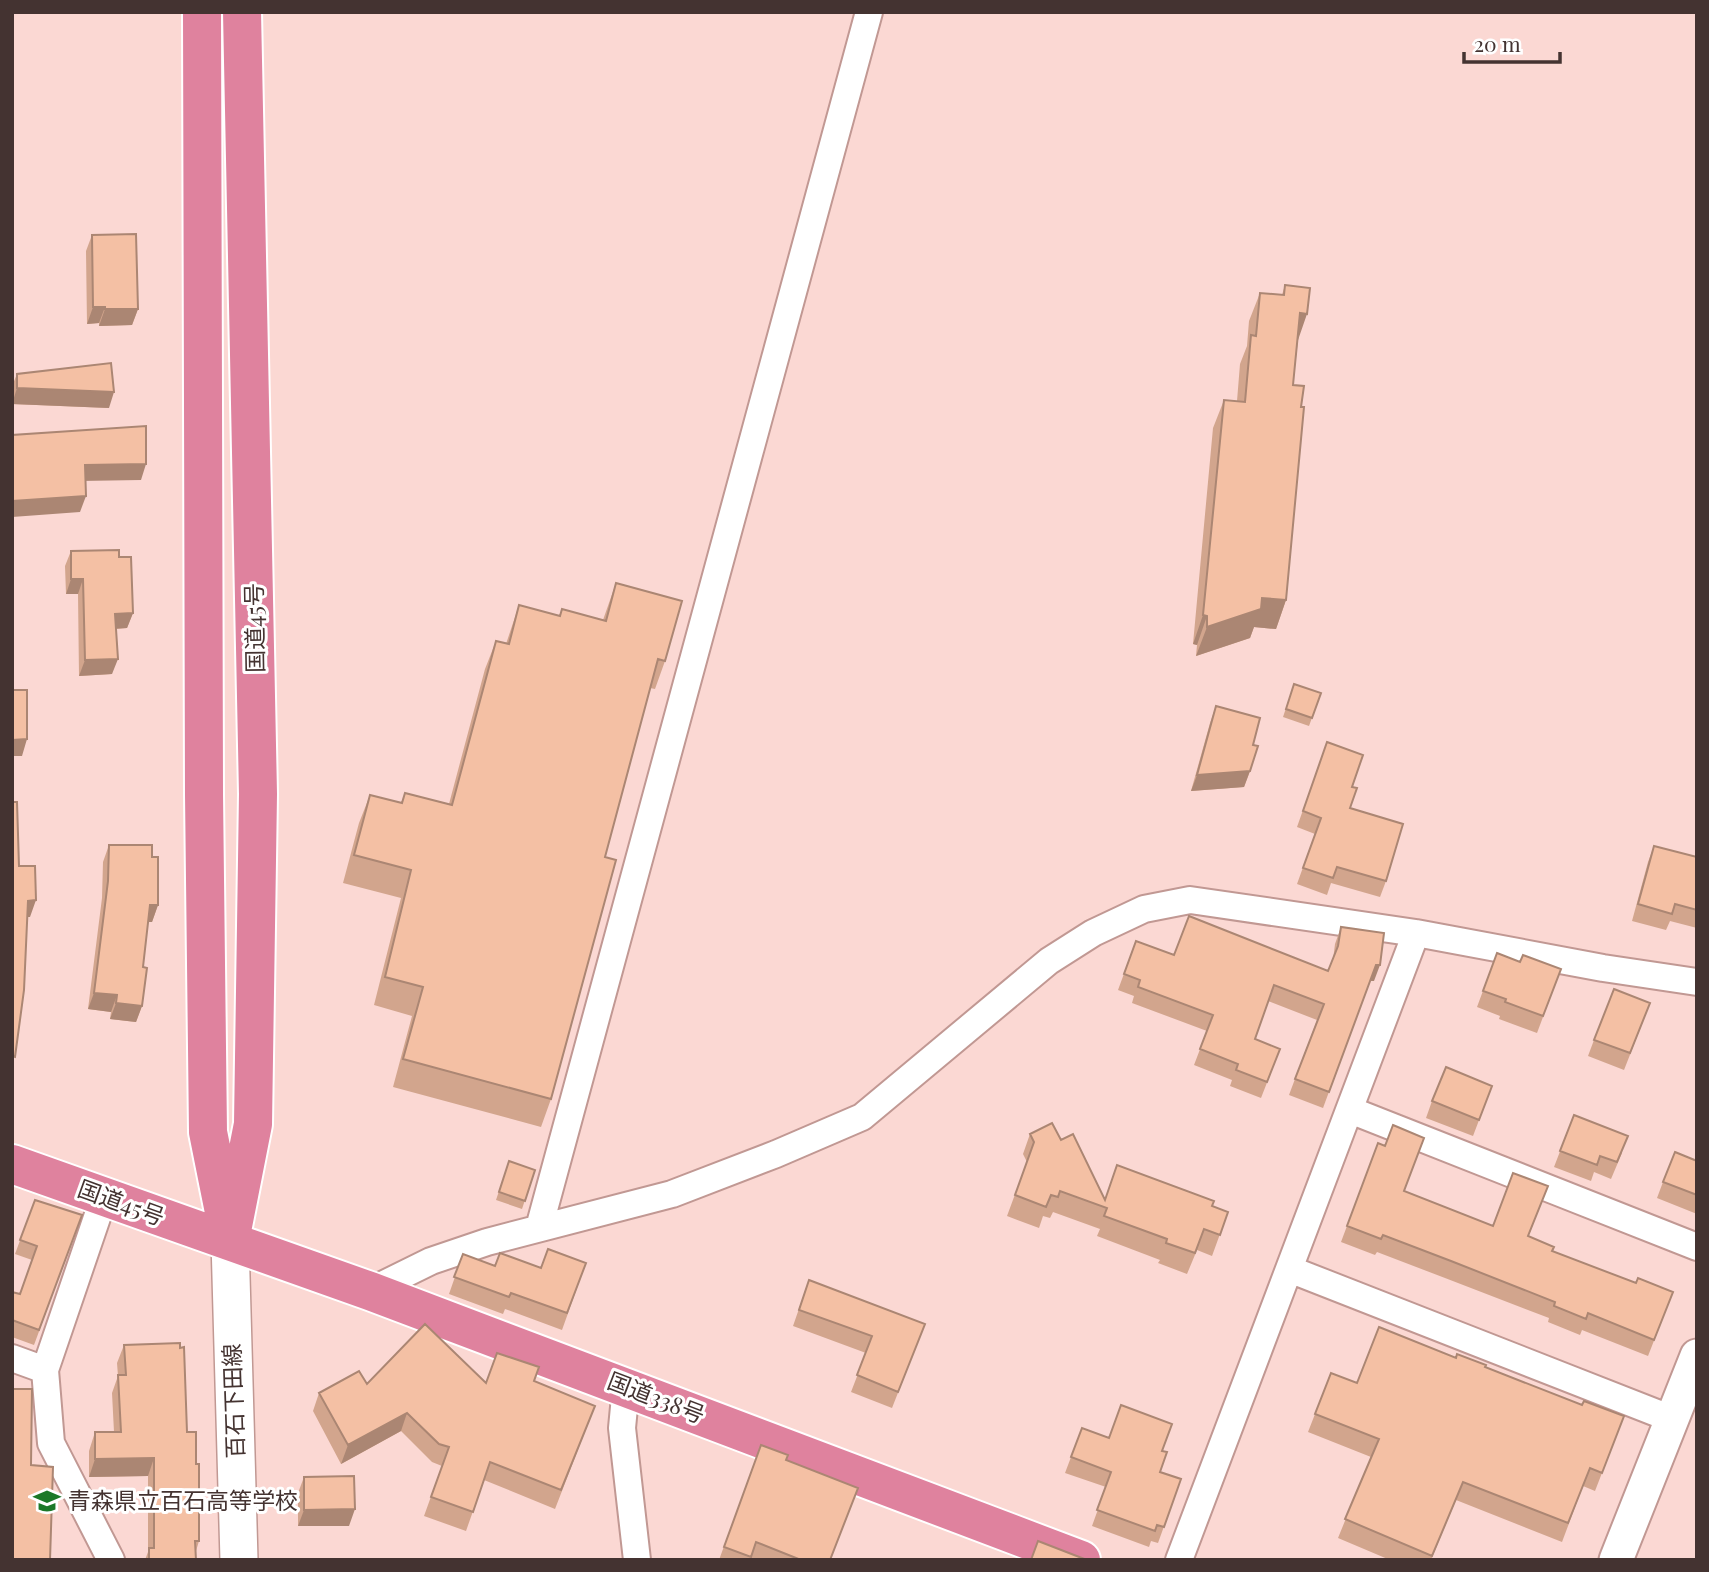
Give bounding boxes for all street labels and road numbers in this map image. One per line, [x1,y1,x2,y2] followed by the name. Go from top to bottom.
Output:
[237,583,270,673] street label: 国道45号
[74,1172,169,1232] street label: 国道45号
[215,1343,250,1459] street label: 百石下田線
[604,1364,710,1429] street label: 国道338号

